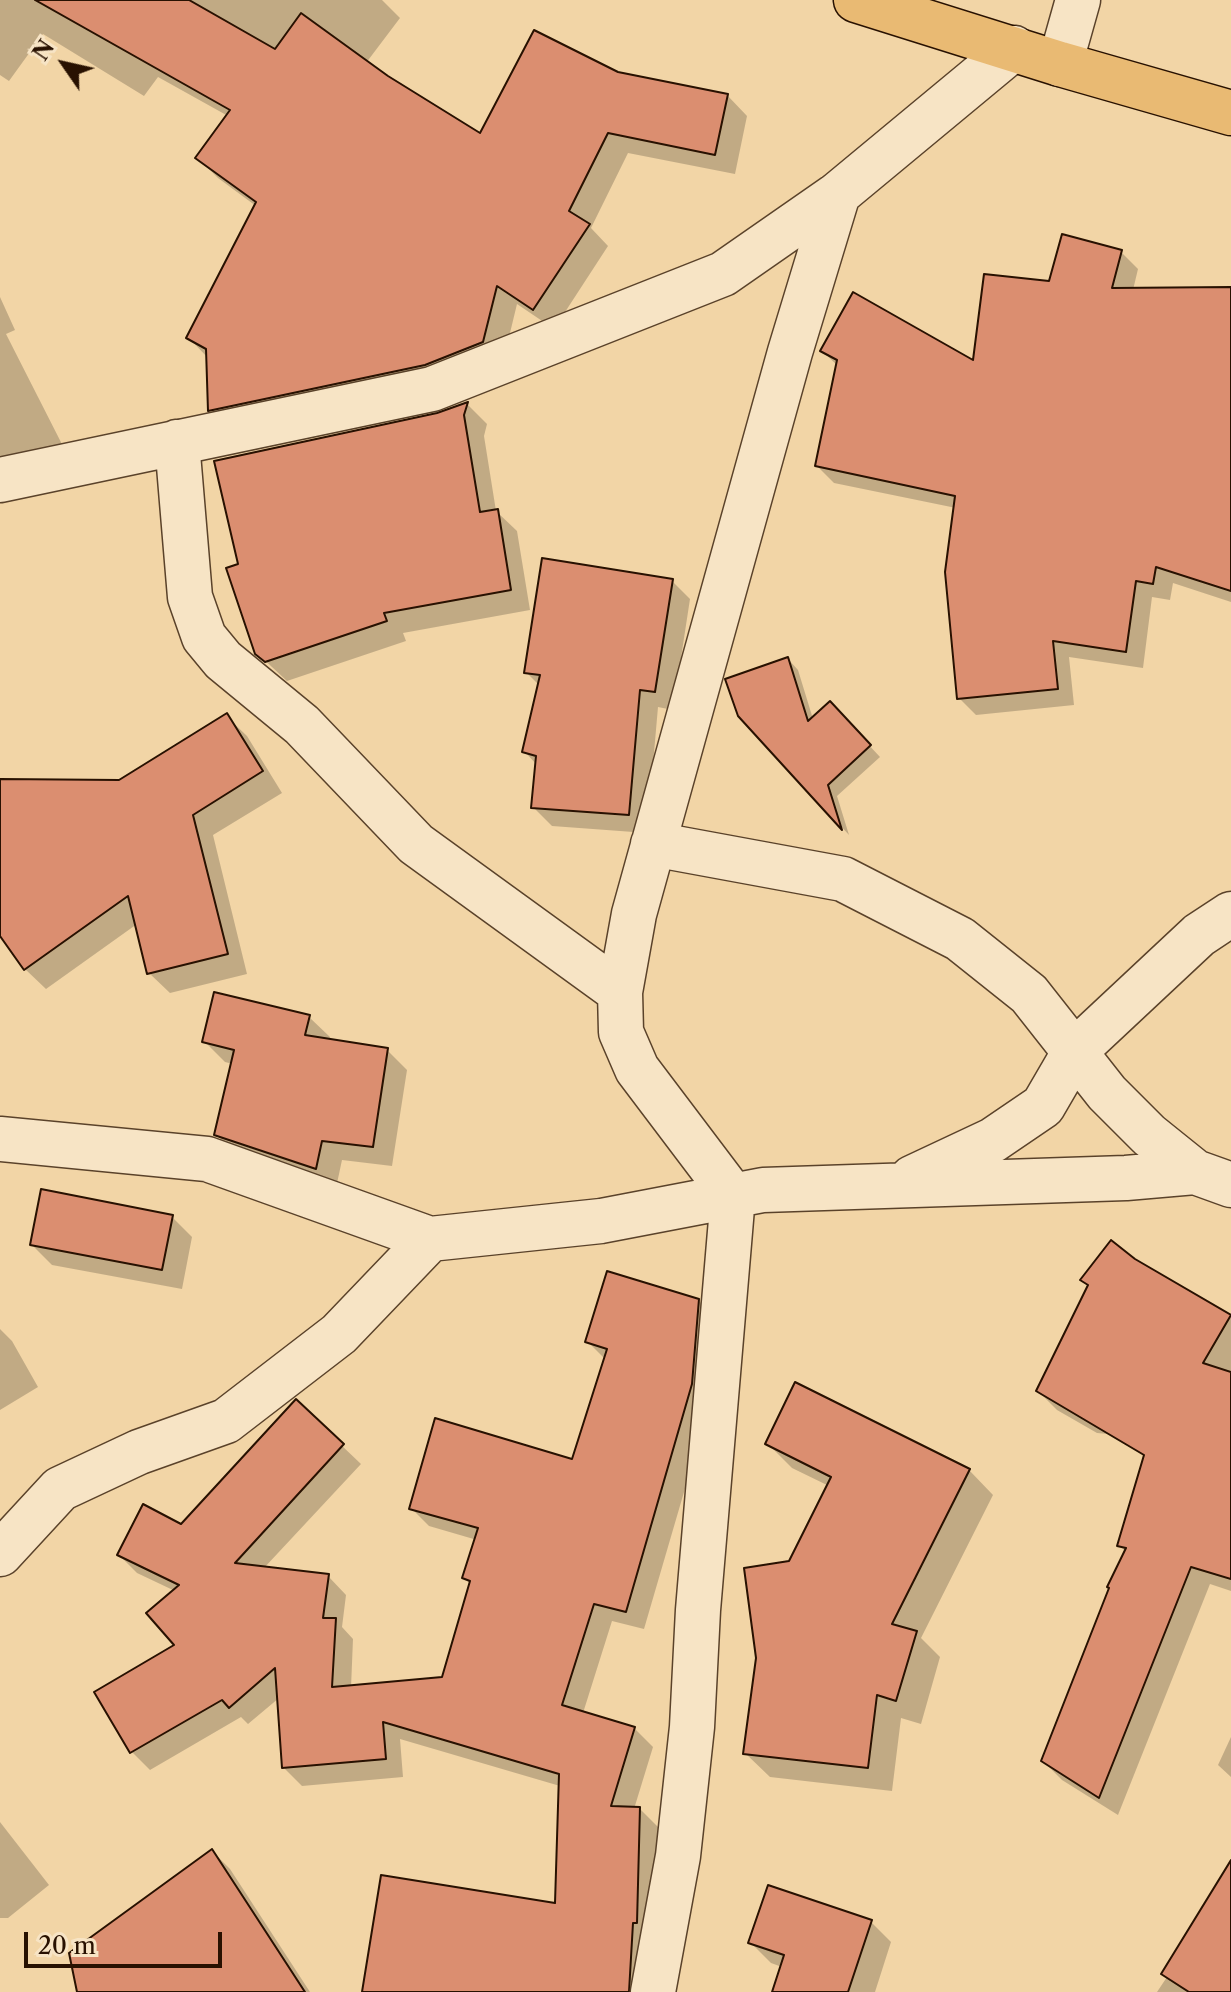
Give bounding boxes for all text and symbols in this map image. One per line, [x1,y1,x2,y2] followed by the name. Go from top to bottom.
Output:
[24,24,104,104] north arrow
[27,35,60,66] text: N
[28,1916,226,1966] scale bar
[38,1931,96,1960] text: 20 m

